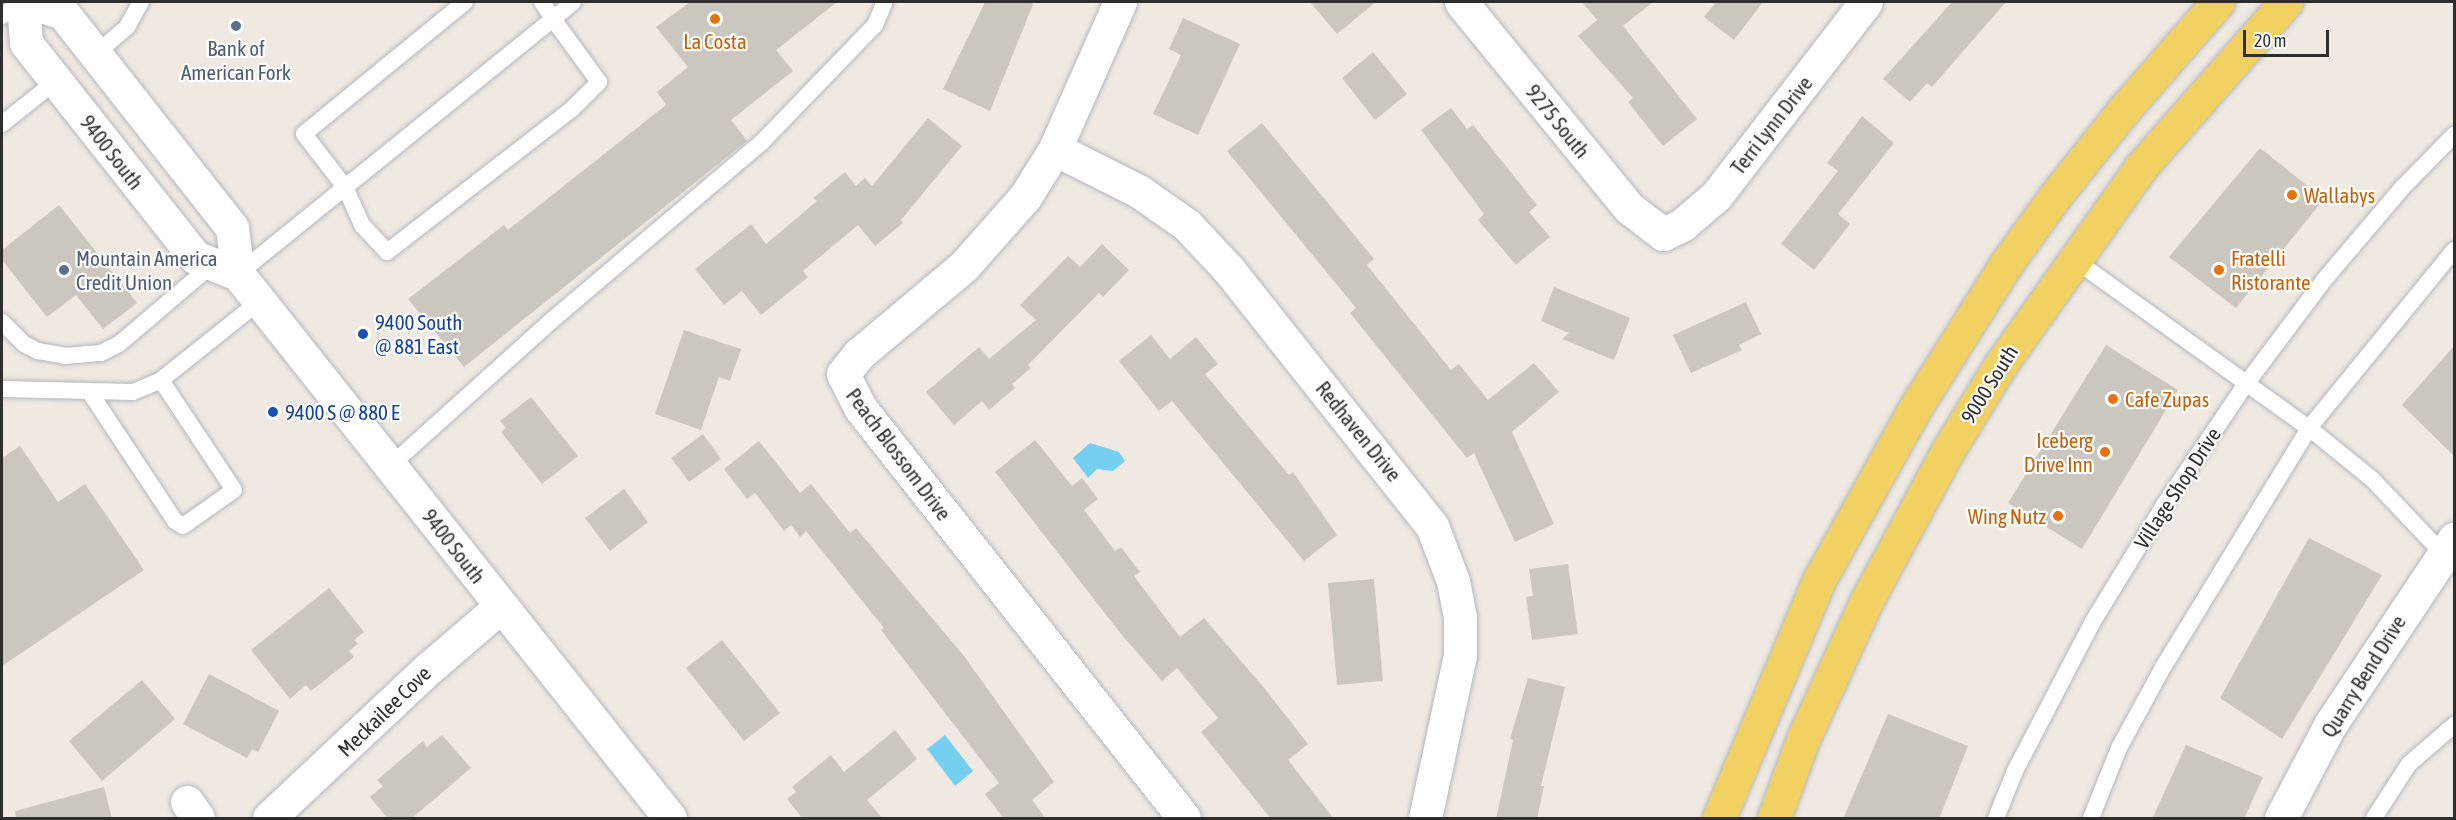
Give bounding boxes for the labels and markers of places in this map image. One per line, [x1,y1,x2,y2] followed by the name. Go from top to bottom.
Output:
[708,12,722,26] marker: La Costa
[229,19,243,33] marker: Bank of American Fork
[683,28,747,54] place label: La Costa
[181,35,291,85] place label: Bank of American Fork
[2304,182,2375,208] place label: Wallabys
[2285,188,2299,202] marker: Wallabys
[76,245,217,295] place label: Mountain America Credit Union
[2231,245,2311,295] place label: Fratelli Ristorante
[57,263,71,277] marker: Mountain America Credit Union
[2212,263,2226,277] marker: Fratelli Ristorante
[375,309,462,359] place label: 9400 South @ 881 East
[356,327,370,341] marker: 9400 South @ 881 East
[2125,386,2209,412] place label: Cafe Zupas
[2106,392,2120,406] marker: Cafe Zupas
[285,399,400,425] place label: 9400 S @ 880 E
[266,405,280,419] marker: 9400 S @ 880 E
[2024,427,2093,477] place label: Iceberg Drive Inn
[2098,445,2112,459] marker: Iceberg Drive Inn
[1968,503,2046,529] place label: Wing Nutz
[2051,509,2065,523] marker: Wing Nutz

